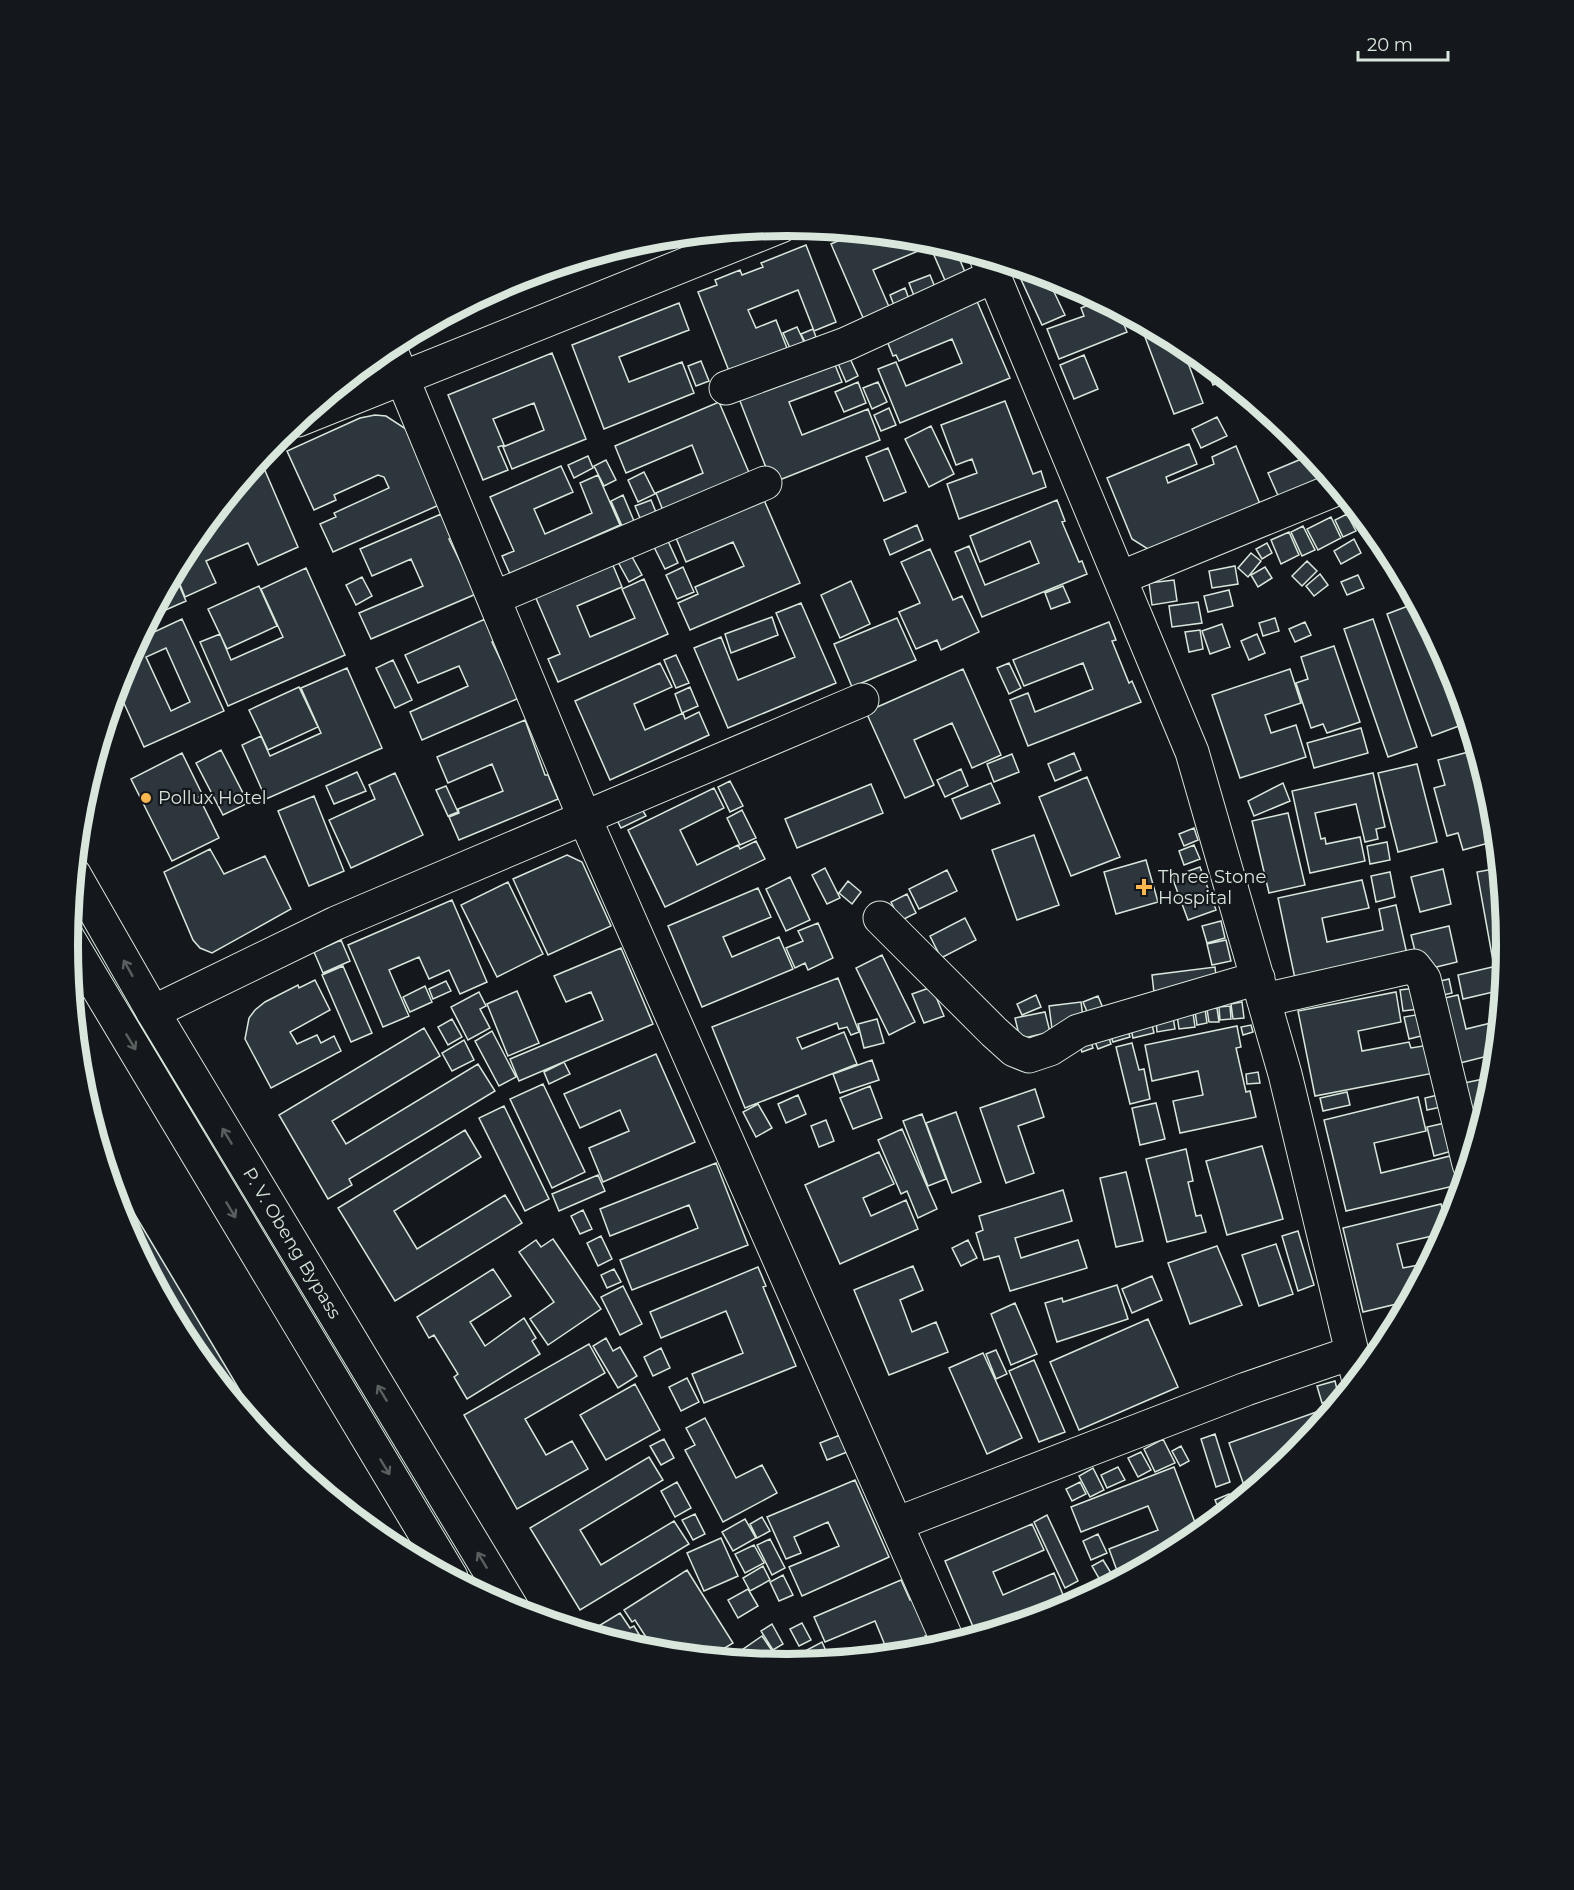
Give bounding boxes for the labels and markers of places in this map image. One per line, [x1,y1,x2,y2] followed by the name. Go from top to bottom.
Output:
[158,787,267,809] place label: Pollux Hotel
[139,791,153,805] marker: Pollux Hotel
[1158,866,1266,909] place label: Three Stone Hospital
[1135,878,1153,896] marker: Three Stone Hospital

